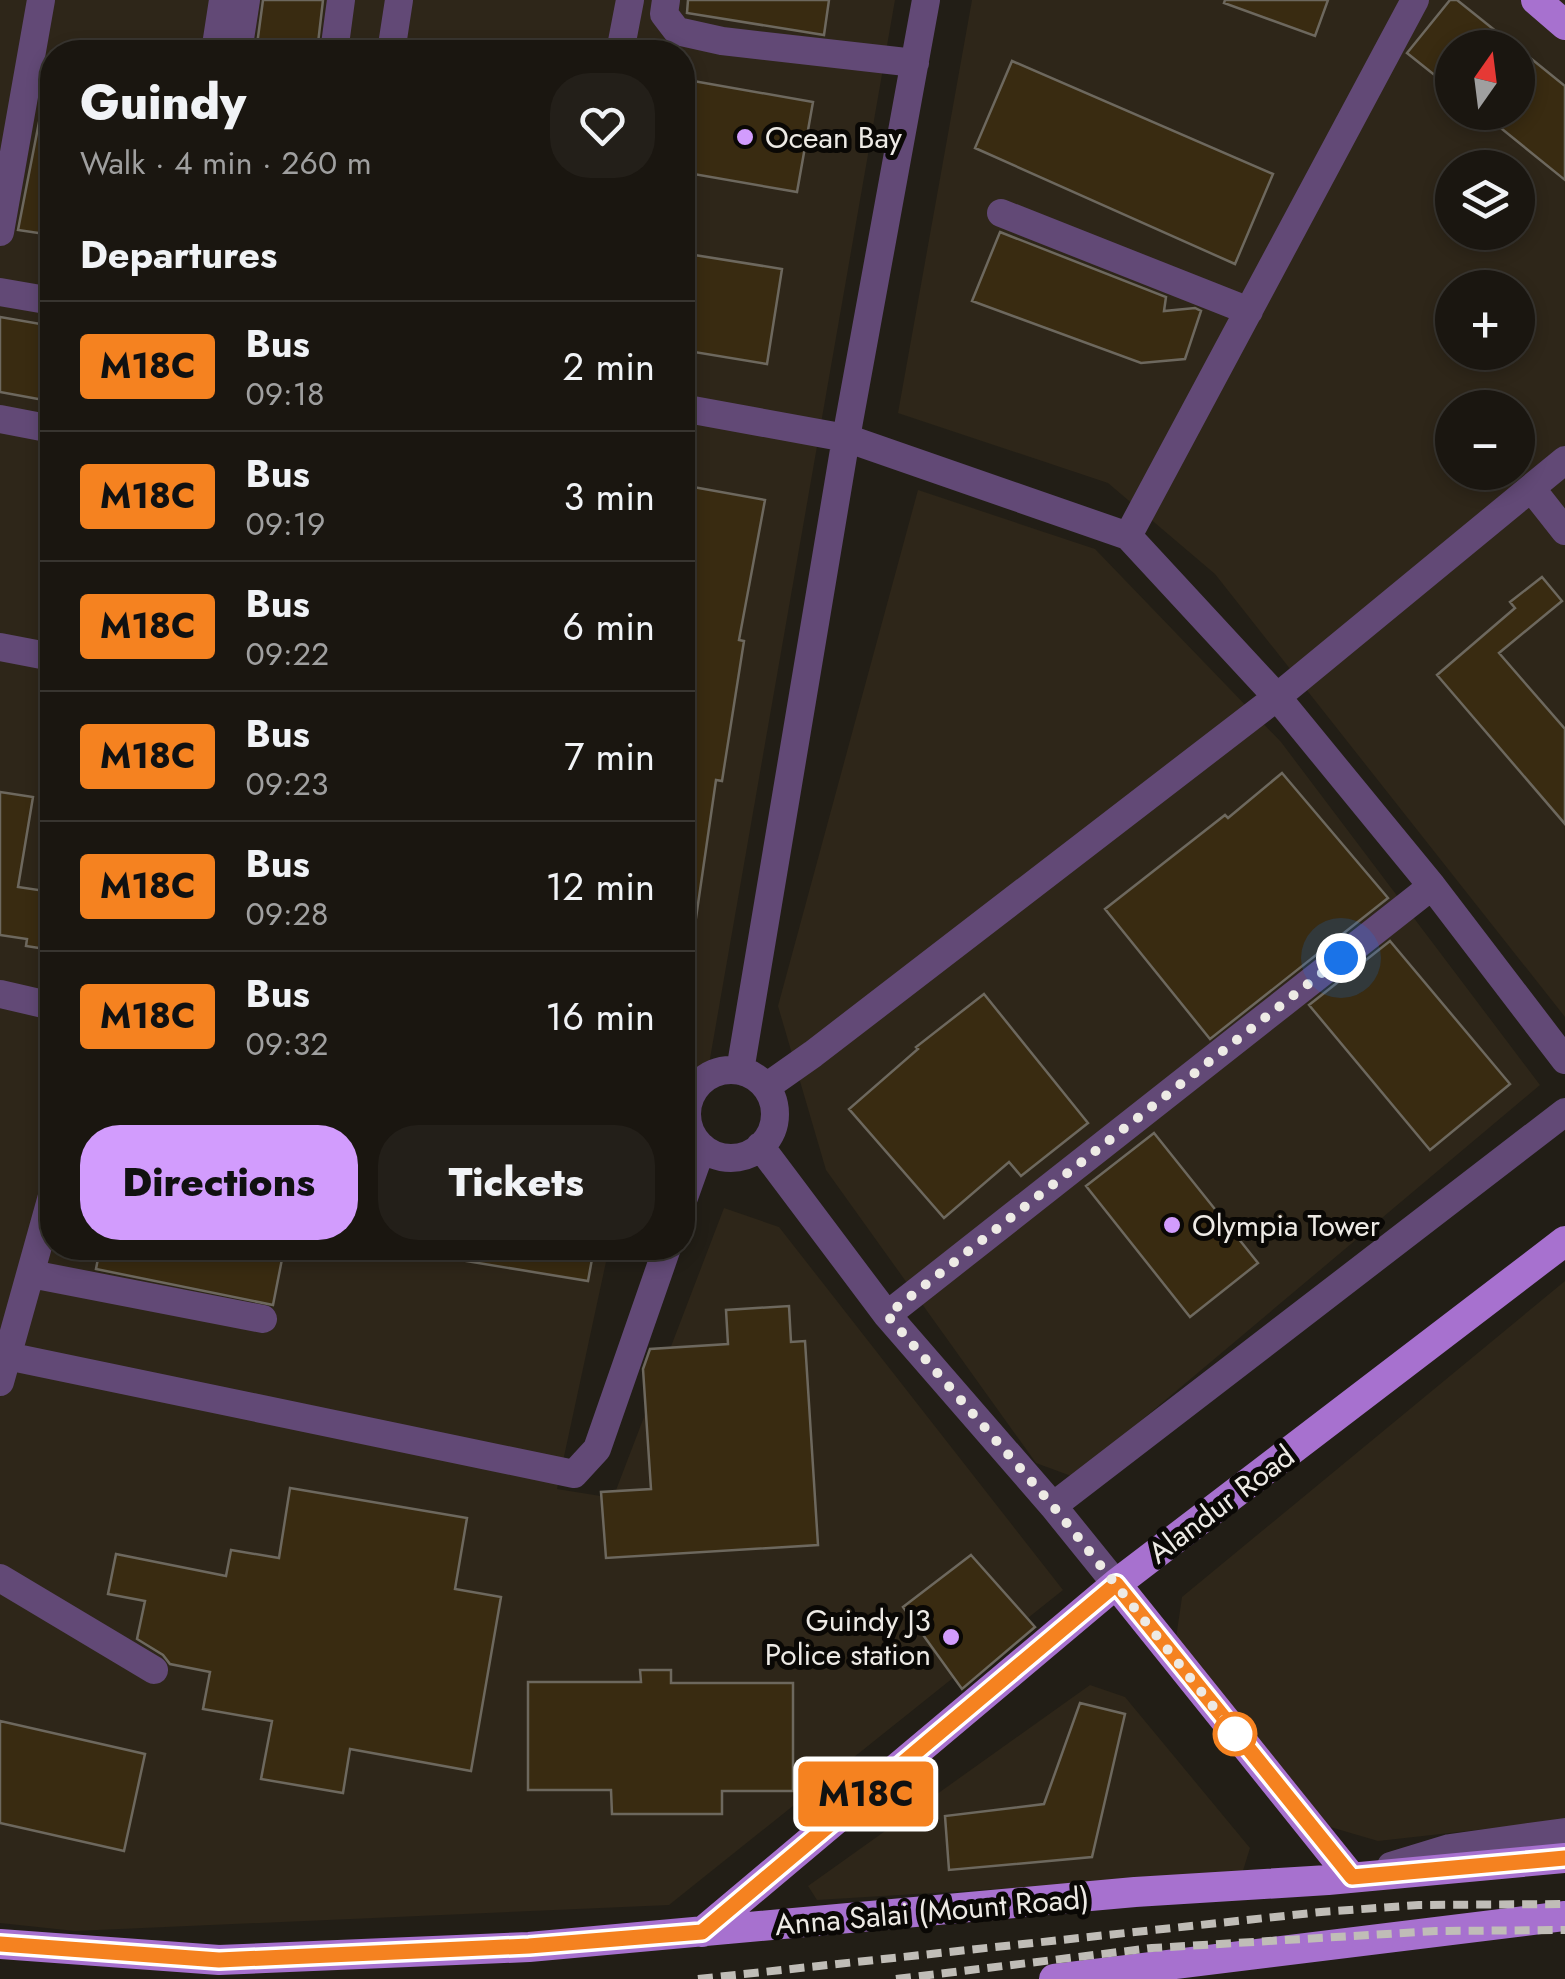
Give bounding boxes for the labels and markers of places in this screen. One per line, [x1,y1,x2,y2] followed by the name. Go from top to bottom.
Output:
[765,116,903,159] place label: Ocean Bay
[734,126,756,148] marker: Ocean Bay
[1192,1204,1381,1247] place label: Olympia Tower
[1161,1214,1183,1236] marker: Olympia Tower
[765,1599,931,1676] place label: Guindy J3 Police station
[940,1626,962,1648] marker: Guindy J3 Police station
[1214,1713,1256,1755] unlabelled marker

